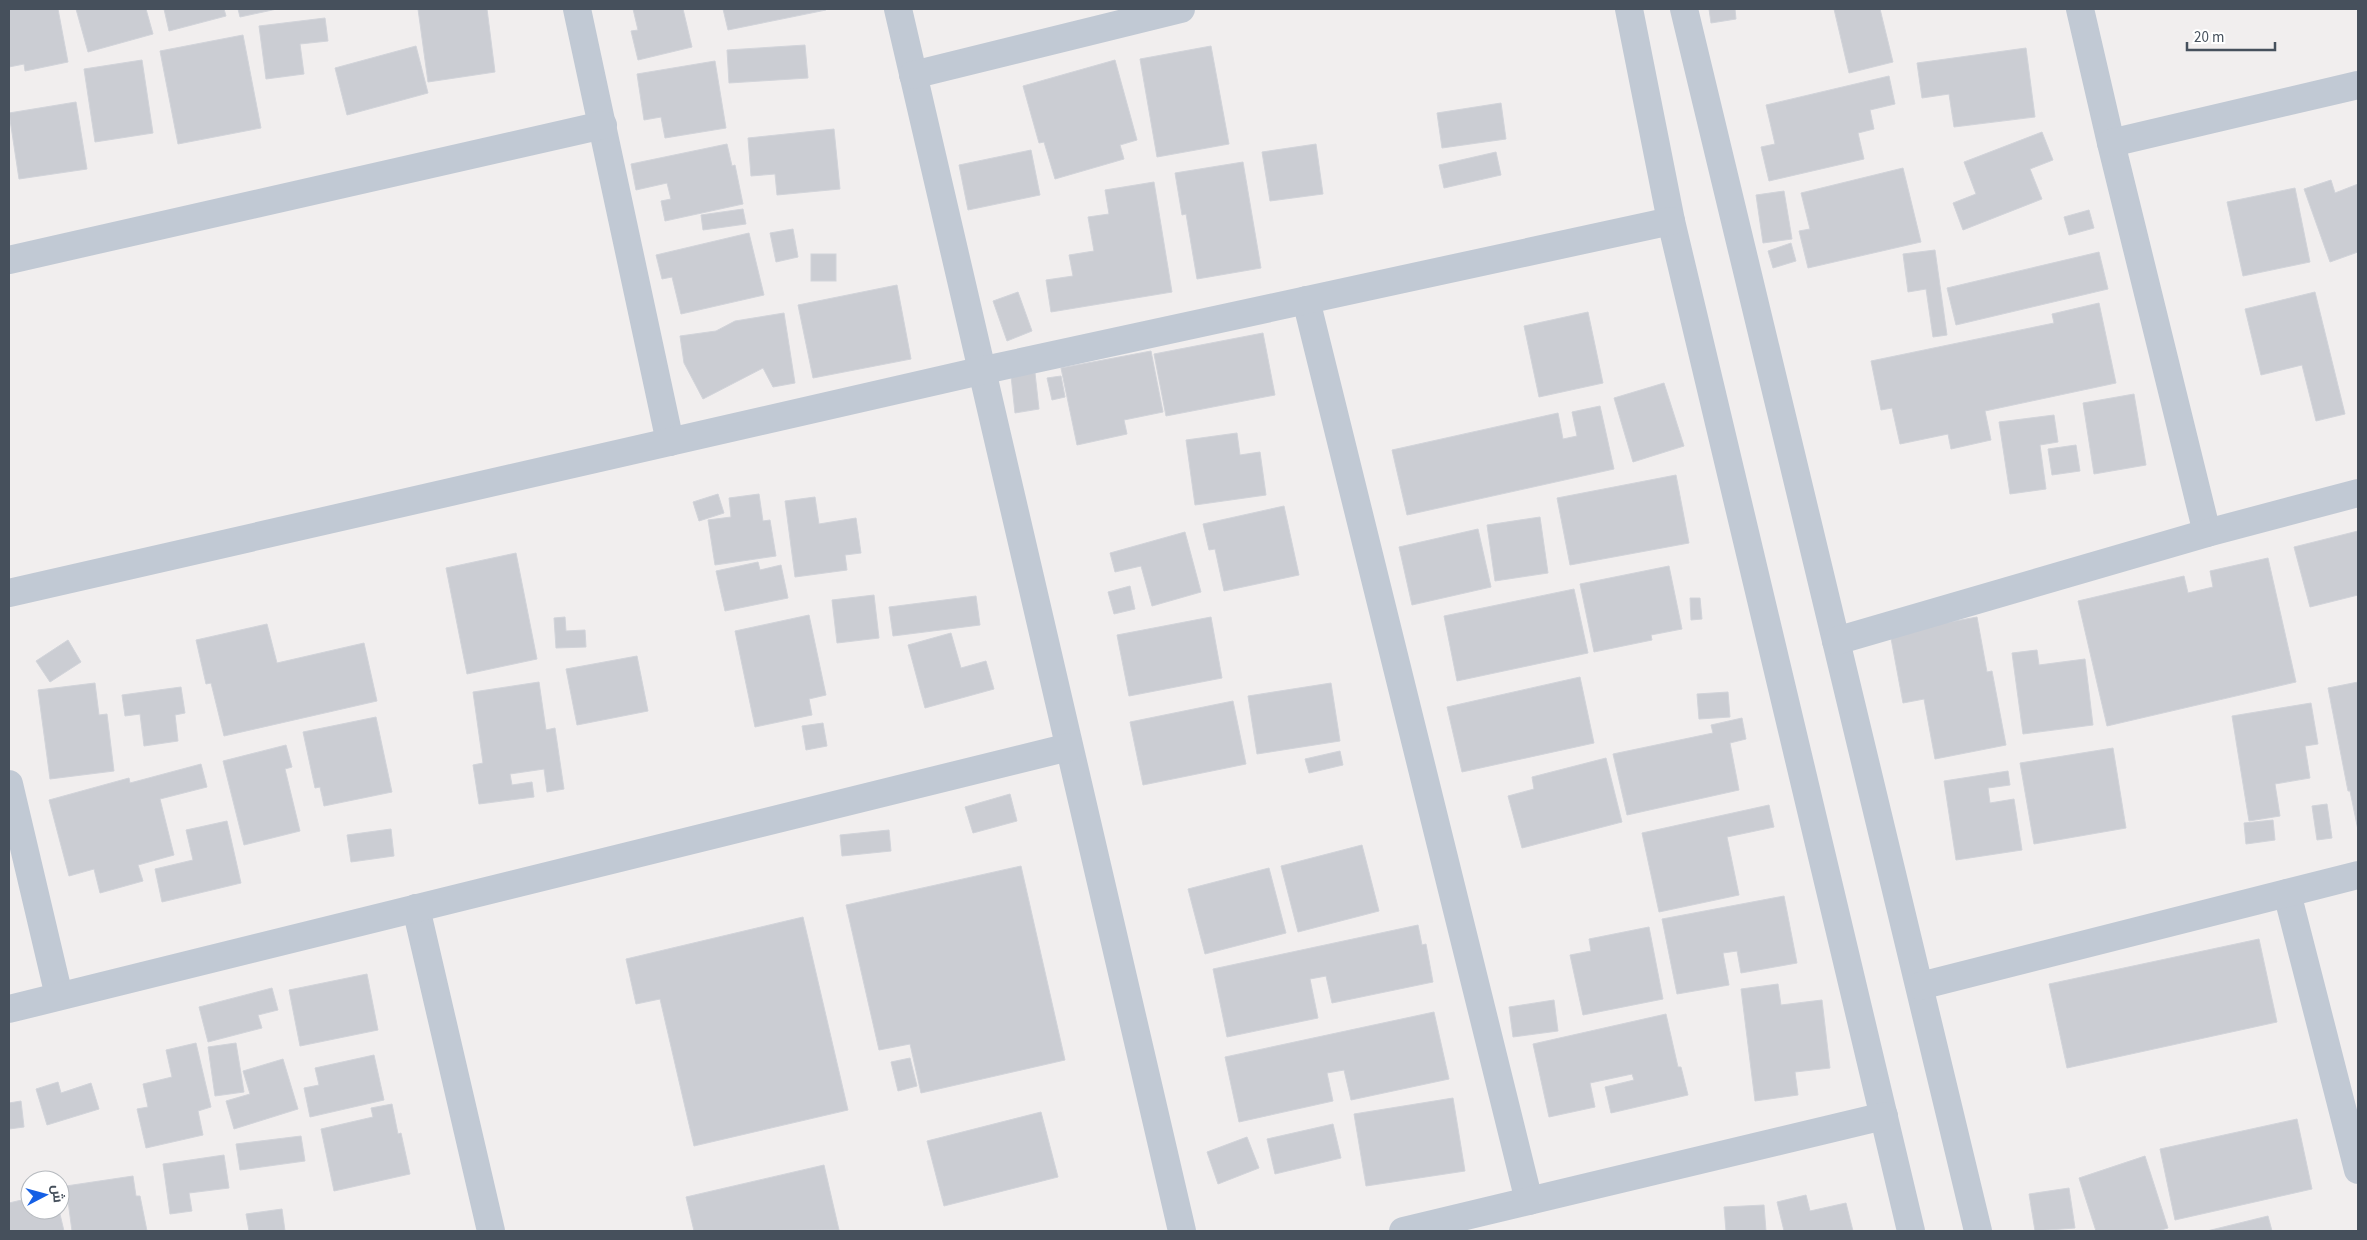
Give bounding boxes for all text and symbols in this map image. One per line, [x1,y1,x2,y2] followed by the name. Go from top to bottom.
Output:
[2187,20,2274,52] scale bar
[2194,27,2224,48] text: 20 m
[20,1170,70,1220] north arrow
[46,1184,68,1204] text: ش

